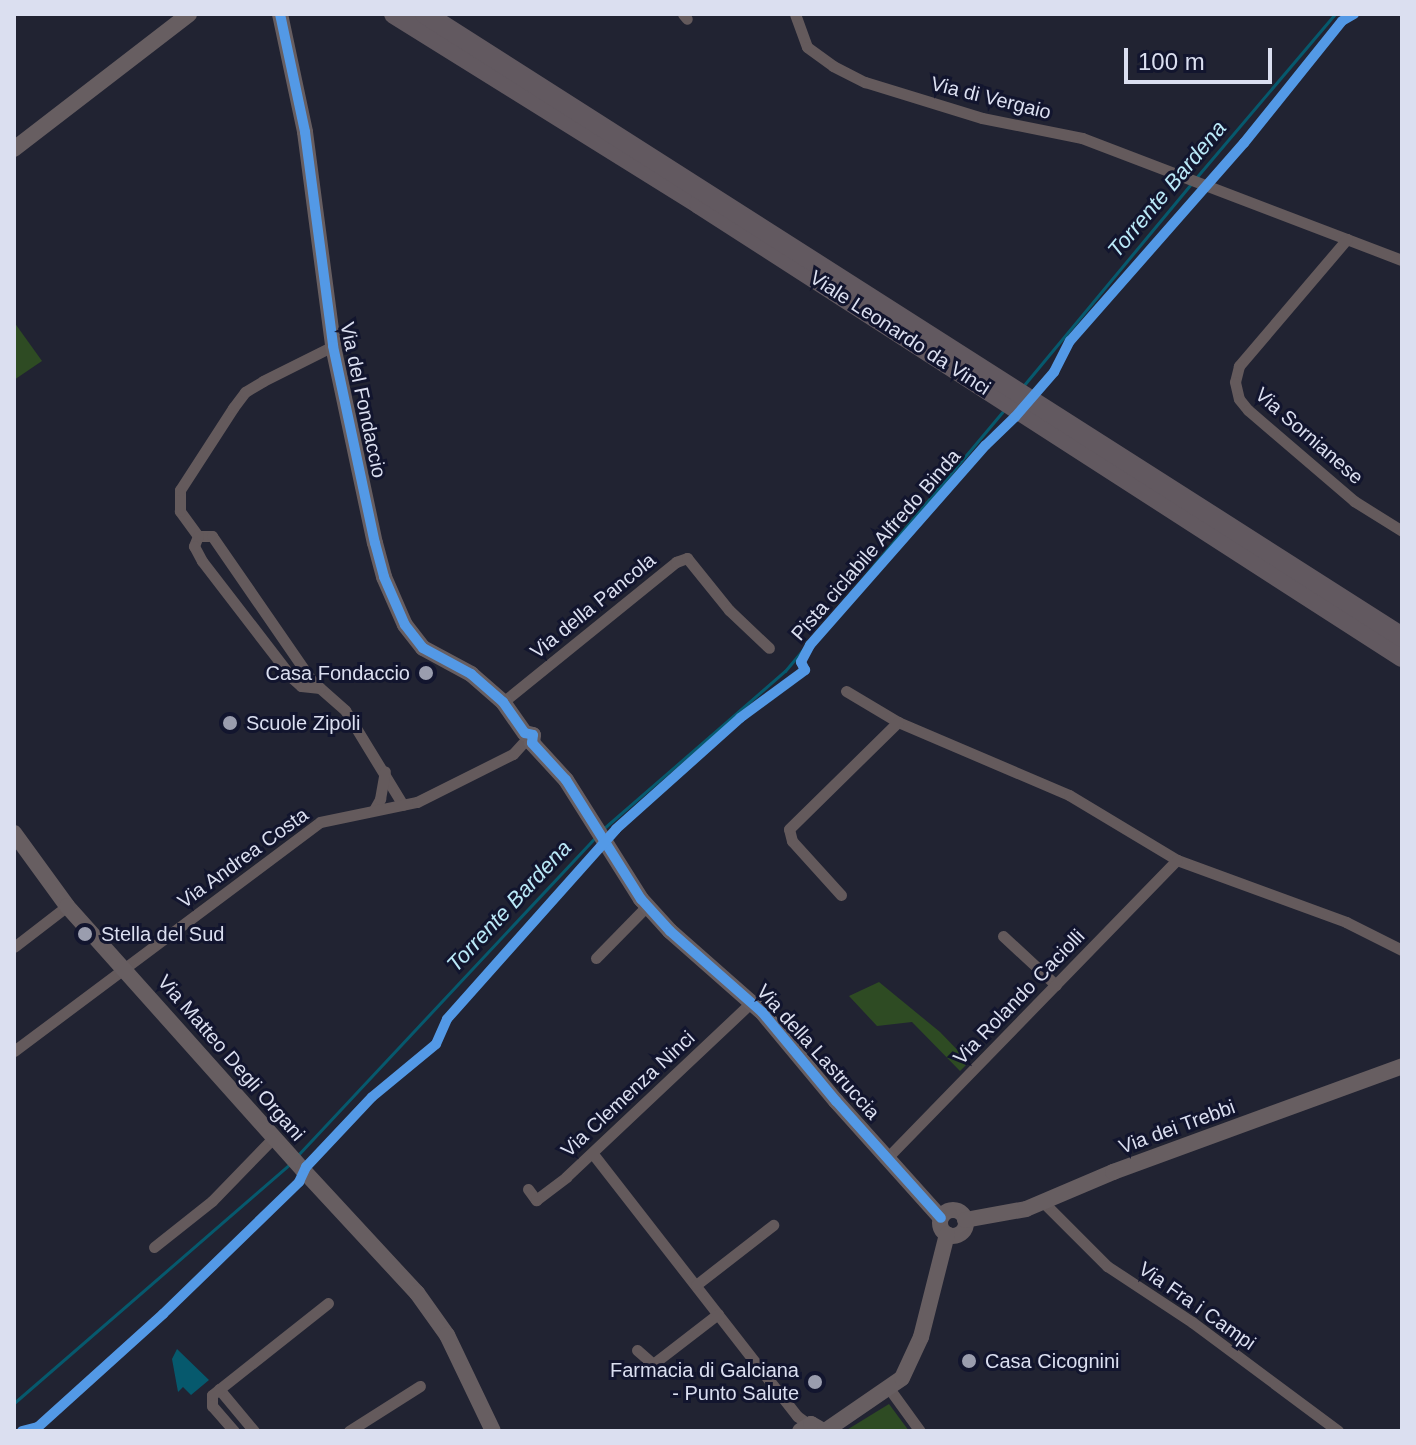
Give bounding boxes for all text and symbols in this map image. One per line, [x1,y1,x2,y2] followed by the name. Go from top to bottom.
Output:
[1128,32,1276,82] scale bar
[1138,48,1205,75] text: 100 m
[928,71,1054,125] street label: Via di Vergaio
[1102,115,1232,263] water label: Torrente Bardena
[805,266,995,400] street label: Viale Leonardo da Vinci
[335,320,391,480] street label: Via del Fondaccio
[1250,383,1368,489] street label: Via Sornianese
[786,444,966,646] street label: Pista ciclabile Alfredo Binda
[526,548,660,664] street label: Via della Pancola
[265,661,410,685] place label: Casa Fondaccio
[417,664,435,682] marker: Casa Fondaccio
[246,711,361,735] place label: Scuole Zipoli
[221,714,239,732] marker: Scuole Zipoli
[173,802,313,914] street label: Via Andrea Costa
[441,835,577,977] water label: Torrente Bardena
[101,922,224,946] place label: Stella del Sud
[948,924,1090,1070] street label: Via Rolando Caciolli
[76,925,94,943] marker: Stella del Sud
[152,970,310,1146] street label: Via Matteo Degli Organi
[751,980,885,1124] street label: Via della Lastruccia
[556,1026,700,1162] street label: Via Clemenza Ninci
[1115,1095,1239,1159] street label: Via dei Trebbi
[1134,1257,1260,1355] street label: Via Fra i Campi
[985,1349,1120,1373] place label: Casa Cicognini
[960,1352,978,1370] marker: Casa Cicognini
[610,1358,799,1405] place label: Farmacia di Galciana - Punto Salute
[806,1373,824,1391] marker: Farmacia di Galciana - Punto Salute

